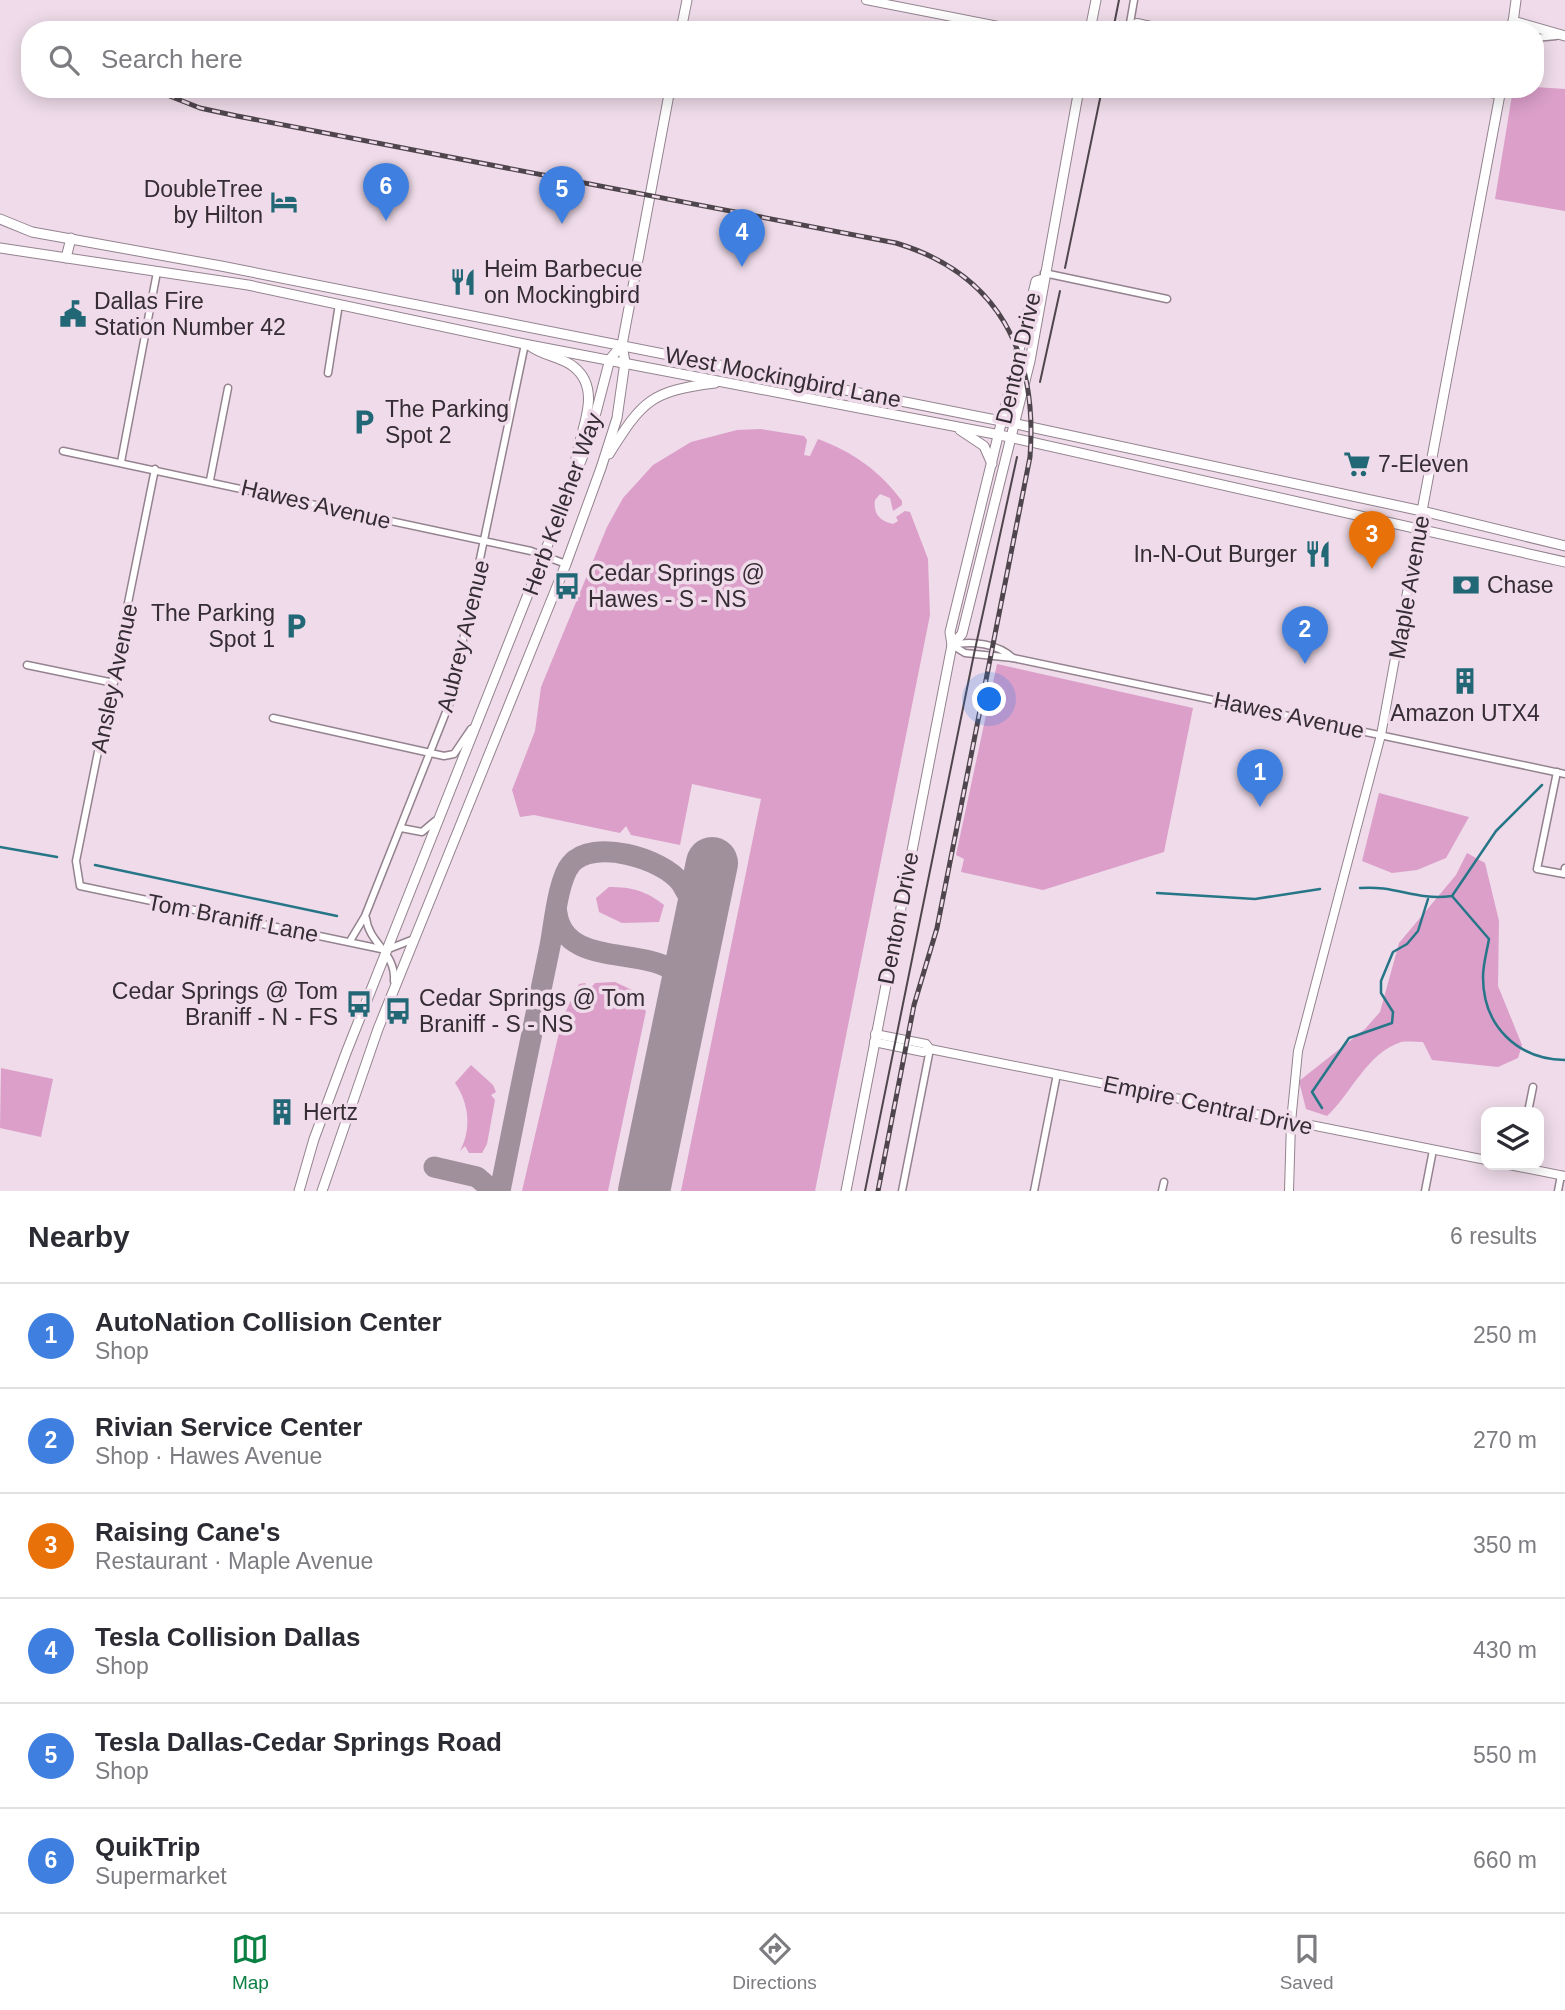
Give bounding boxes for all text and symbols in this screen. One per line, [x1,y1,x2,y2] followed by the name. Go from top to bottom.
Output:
[21,21,1544,98] search box
[45,41,83,79] icon: search
[101,44,243,74] text: Search here
[363,163,409,221] pin: 6
[539,166,585,224] pin: 5
[144,176,263,228] place label: DoubleTree by Hilton
[269,187,299,217] hotel icon: DoubleTree by Hilton
[719,209,765,267] pin: 4
[484,256,643,308] place label: Heim Barbecue on Mockingbird
[448,267,478,297] restaurant icon: Heim Barbecue on Mockingbird
[94,288,286,340] place label: Dallas Fire Station Number 42
[990,290,1046,426] street label: Denton Drive
[58,299,88,329] public building icon: Dallas Fire Station Number 42
[663,341,903,413] street label: West Mockingbird Lane
[385,396,509,448] place label: The Parking Spot 2
[349,407,379,437] parking icon: The Parking Spot 2
[517,409,607,599] street label: Herb Kelleher Way
[1342,449,1372,479] supermarket icon: 7-Eleven
[1378,451,1469,477] place label: 7-Eleven
[239,474,393,534] street label: Hawes Avenue
[1349,511,1395,569] pin: 3
[1384,513,1434,661] street label: Maple Avenue
[1303,539,1333,569] restaurant icon: In-N-Out Burger
[1133,541,1297,567] place label: In-N-Out Burger
[432,557,494,715] street label: Aubrey Avenue
[588,560,765,612] place label: Cedar Springs @ Hawes - S - NS
[1451,570,1481,600] bank icon: Chase
[552,571,582,601] bus stop icon: Cedar Springs @ Hawes - S - NS
[1487,572,1553,598] place label: Chase
[151,600,275,652] place label: The Parking Spot 1
[86,601,142,755] street label: Ansley Avenue
[1282,606,1328,664] pin: 2
[281,611,311,641] parking icon: The Parking Spot 1
[1450,666,1480,696] building icon: Amazon UTX4
[972,682,1006,716] your location
[1211,686,1367,744] street label: Hawes Avenue
[1390,700,1540,726] place label: Amazon UTX4
[1237,749,1283,807] pin: 1
[872,850,924,986] street label: Denton Drive
[145,889,321,947] street label: Tom Braniff Lane
[112,978,338,1030] place label: Cedar Springs @ Tom Braniff - N - FS
[419,985,645,1037] place label: Cedar Springs @ Tom Braniff - S - NS
[344,989,374,1019] bus stop icon: Cedar Springs @ Tom Braniff - N - FS
[383,996,413,1026] bus stop icon: Cedar Springs @ Tom Braniff - S - NS
[1101,1070,1315,1140] street label: Empire Central Drive
[267,1097,297,1127] building icon: Hertz
[303,1099,358,1125] place label: Hertz
[1481,1107,1544,1170] map controls
[1481,1107,1544,1170] button: layers
[28,1220,130,1253] text: Nearby
[1450,1223,1537,1249] text: 6 results
[95,1307,442,1337] text: AutoNation Collision Center
[45,1322,57,1348] text: 1
[1473,1322,1537,1348] text: 250 m
[95,1338,149,1364] text: Shop
[95,1412,362,1442] text: Rivian Service Center
[45,1427,57,1453] text: 2
[1473,1427,1537,1453] text: 270 m
[95,1443,322,1469] text: Shop · Hawes Avenue
[95,1517,280,1547] text: Raising Cane's
[45,1532,57,1558] text: 3
[1473,1532,1537,1558] text: 350 m
[95,1548,373,1574] text: Restaurant · Maple Avenue
[95,1622,360,1652] text: Tesla Collision Dallas
[45,1637,57,1663] text: 4
[1473,1637,1537,1663] text: 430 m
[95,1653,149,1679] text: Shop
[95,1727,502,1757] text: Tesla Dallas-Cedar Springs Road
[45,1742,57,1768] text: 5
[1473,1742,1537,1768] text: 550 m
[95,1758,149,1784] text: Shop
[95,1832,200,1862] text: QuikTrip
[45,1847,57,1873] text: 6
[1473,1847,1537,1873] text: 660 m
[95,1863,227,1889] text: Supermarket
[231,1930,269,1994] tab: Map
[732,1930,817,1994] tab: Directions
[1280,1930,1334,1994] tab: Saved

